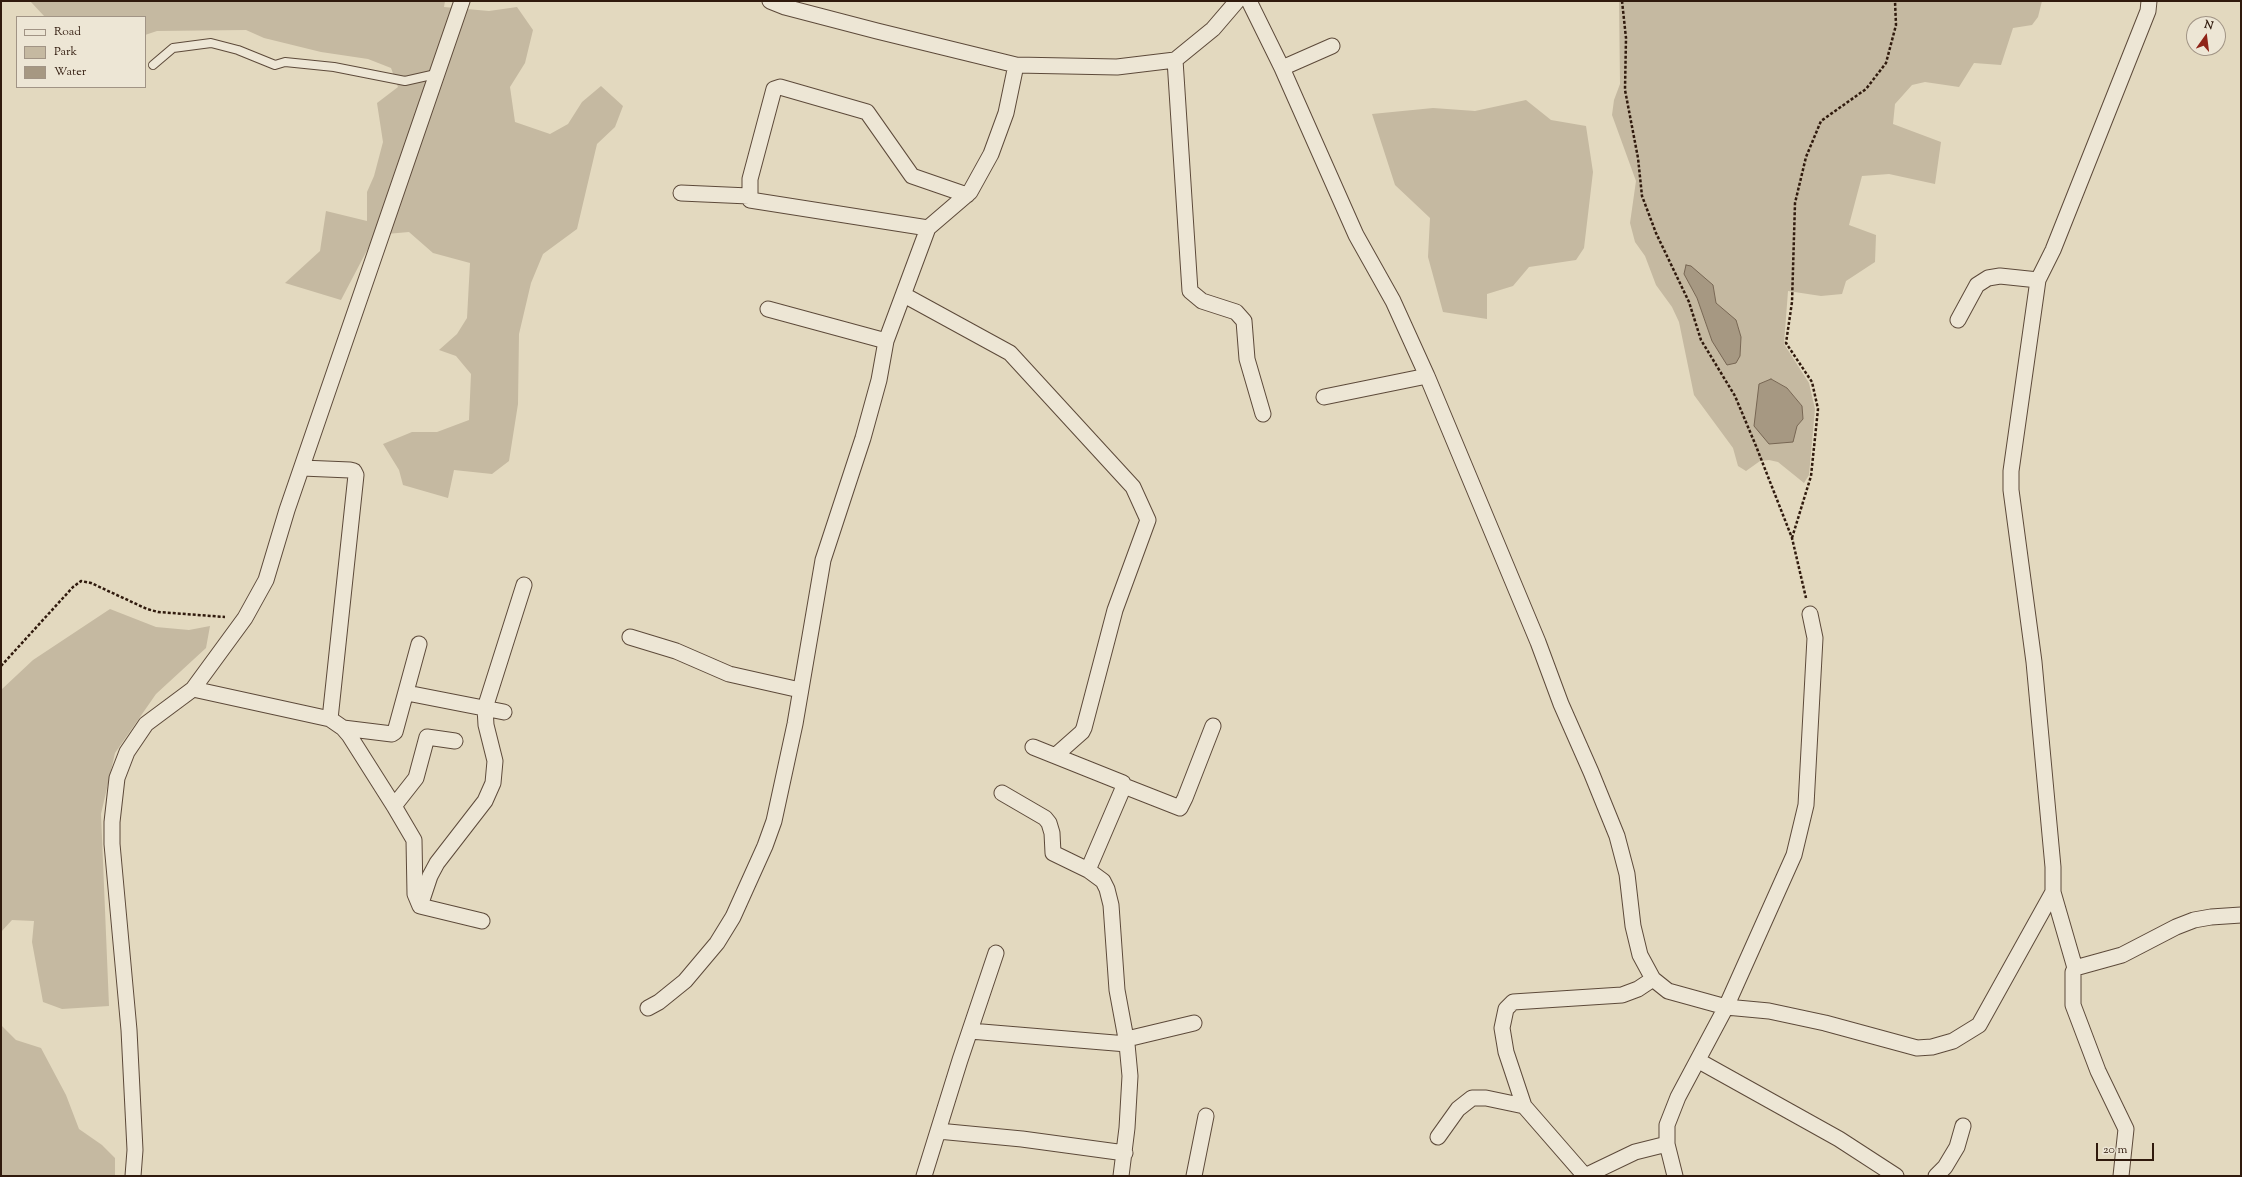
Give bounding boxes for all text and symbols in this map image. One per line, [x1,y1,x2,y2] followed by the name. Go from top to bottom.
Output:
[16,16,146,88] legend
[2186,16,2226,56] north arrow
[2202,17,2215,34] text: N
[54,23,81,41] text: Road
[54,43,77,61] text: Park
[54,63,86,81] text: Water
[2098,1135,2156,1161] scale bar
[2103,1141,2127,1159] text: 20 m

